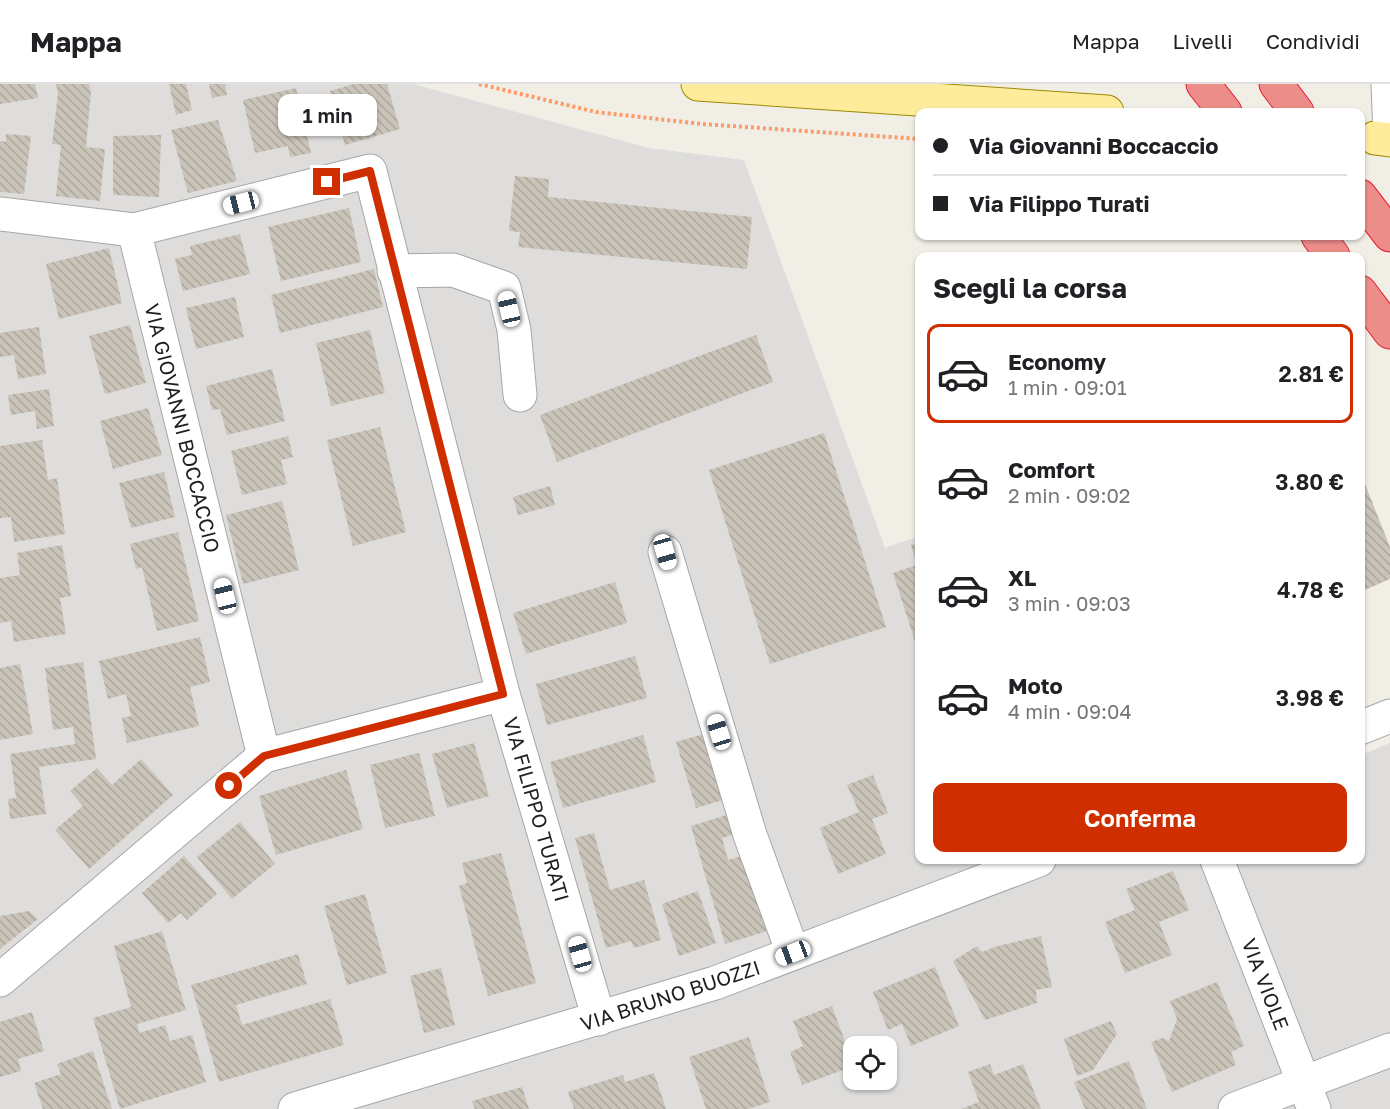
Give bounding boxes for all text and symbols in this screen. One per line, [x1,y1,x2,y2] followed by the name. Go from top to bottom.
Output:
[30,25,122,58] text: Mappa
[1072,28,1140,54] text: Mappa
[1173,28,1233,54] text: Livelli
[1266,28,1360,54] text: Condividi
[278,95,376,137] callout: 1 min
[302,103,353,127] text: 1 min
[969,132,1219,159] text: Via Giovanni Boccaccio
[313,168,340,195] route end
[221,190,261,216] car
[969,190,1150,217] text: Via Filippo Turati
[933,272,1127,304] text: Scegli la corsa
[496,289,522,329] car
[140,301,226,555] street label: VIA GIOVANNI BOCCACCIO
[936,347,990,401] icon: car
[1008,348,1106,375] text: Economy
[1278,360,1344,387] text: 2.81 €
[1008,375,1127,399] text: 1 min · 09:01
[936,455,990,509] icon: car
[1008,456,1095,483] text: Comfort
[1275,468,1344,495] text: 3.80 €
[1008,483,1130,507] text: 2 min · 09:02
[651,532,679,572] car
[936,563,990,617] icon: car
[1008,564,1036,591] text: XL
[212,576,238,616] car
[1277,576,1344,603] text: 4.78 €
[1008,591,1131,615] text: 3 min · 09:03
[936,671,990,725] icon: car
[1008,672,1063,699] text: Moto
[1276,684,1344,711] text: 3.98 €
[1008,699,1132,723] text: 4 min · 09:04
[705,712,733,752] car
[499,714,575,904] street label: VIA FILIPPO TURATI
[215,772,242,799] route start
[933,783,1347,852] button: Conferma
[566,934,594,974] car
[1238,935,1294,1033] street label: VIA VIOLE
[773,938,813,968] car
[577,955,763,1035] street label: VIA BRUNO BUOZZI
[843,1036,897,1090] map controls
[843,1036,897,1090] button: locate

